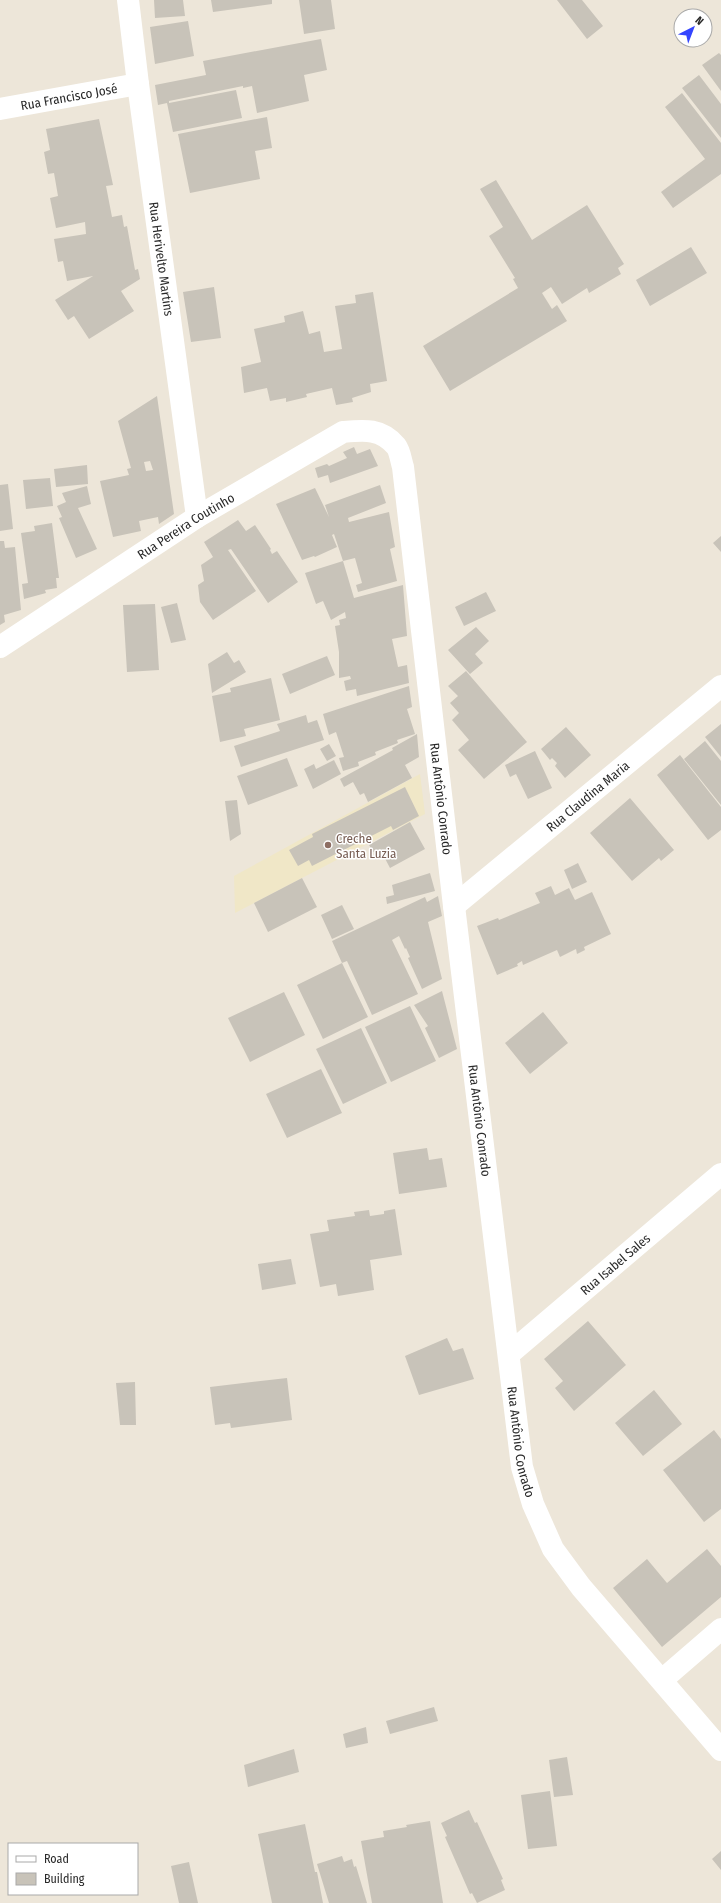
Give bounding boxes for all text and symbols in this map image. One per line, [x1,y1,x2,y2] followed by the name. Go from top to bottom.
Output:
[673,8,713,48] north arrow
[693,14,706,28] text: N
[19,80,118,113] street label: Rua Francisco José
[147,201,177,317] street label: Rua Herivelto Martins
[134,489,237,562] street label: Rua Pereira Coutinho
[428,742,456,856] street label: Rua Antônio Conrado
[543,758,632,834] street label: Rua Claudina Maria
[336,831,396,861] place label: Creche Santa Luzia
[323,840,333,850] marker: Creche Santa Luzia
[466,1064,494,1177] street label: Rua Antônio Conrado
[577,1230,653,1298] street label: Rua Isabel Sales
[505,1386,538,1499] street label: Rua Antônio Conrado
[8,1843,138,1895] legend
[44,1852,69,1866] text: Road
[44,1872,85,1886] text: Building

